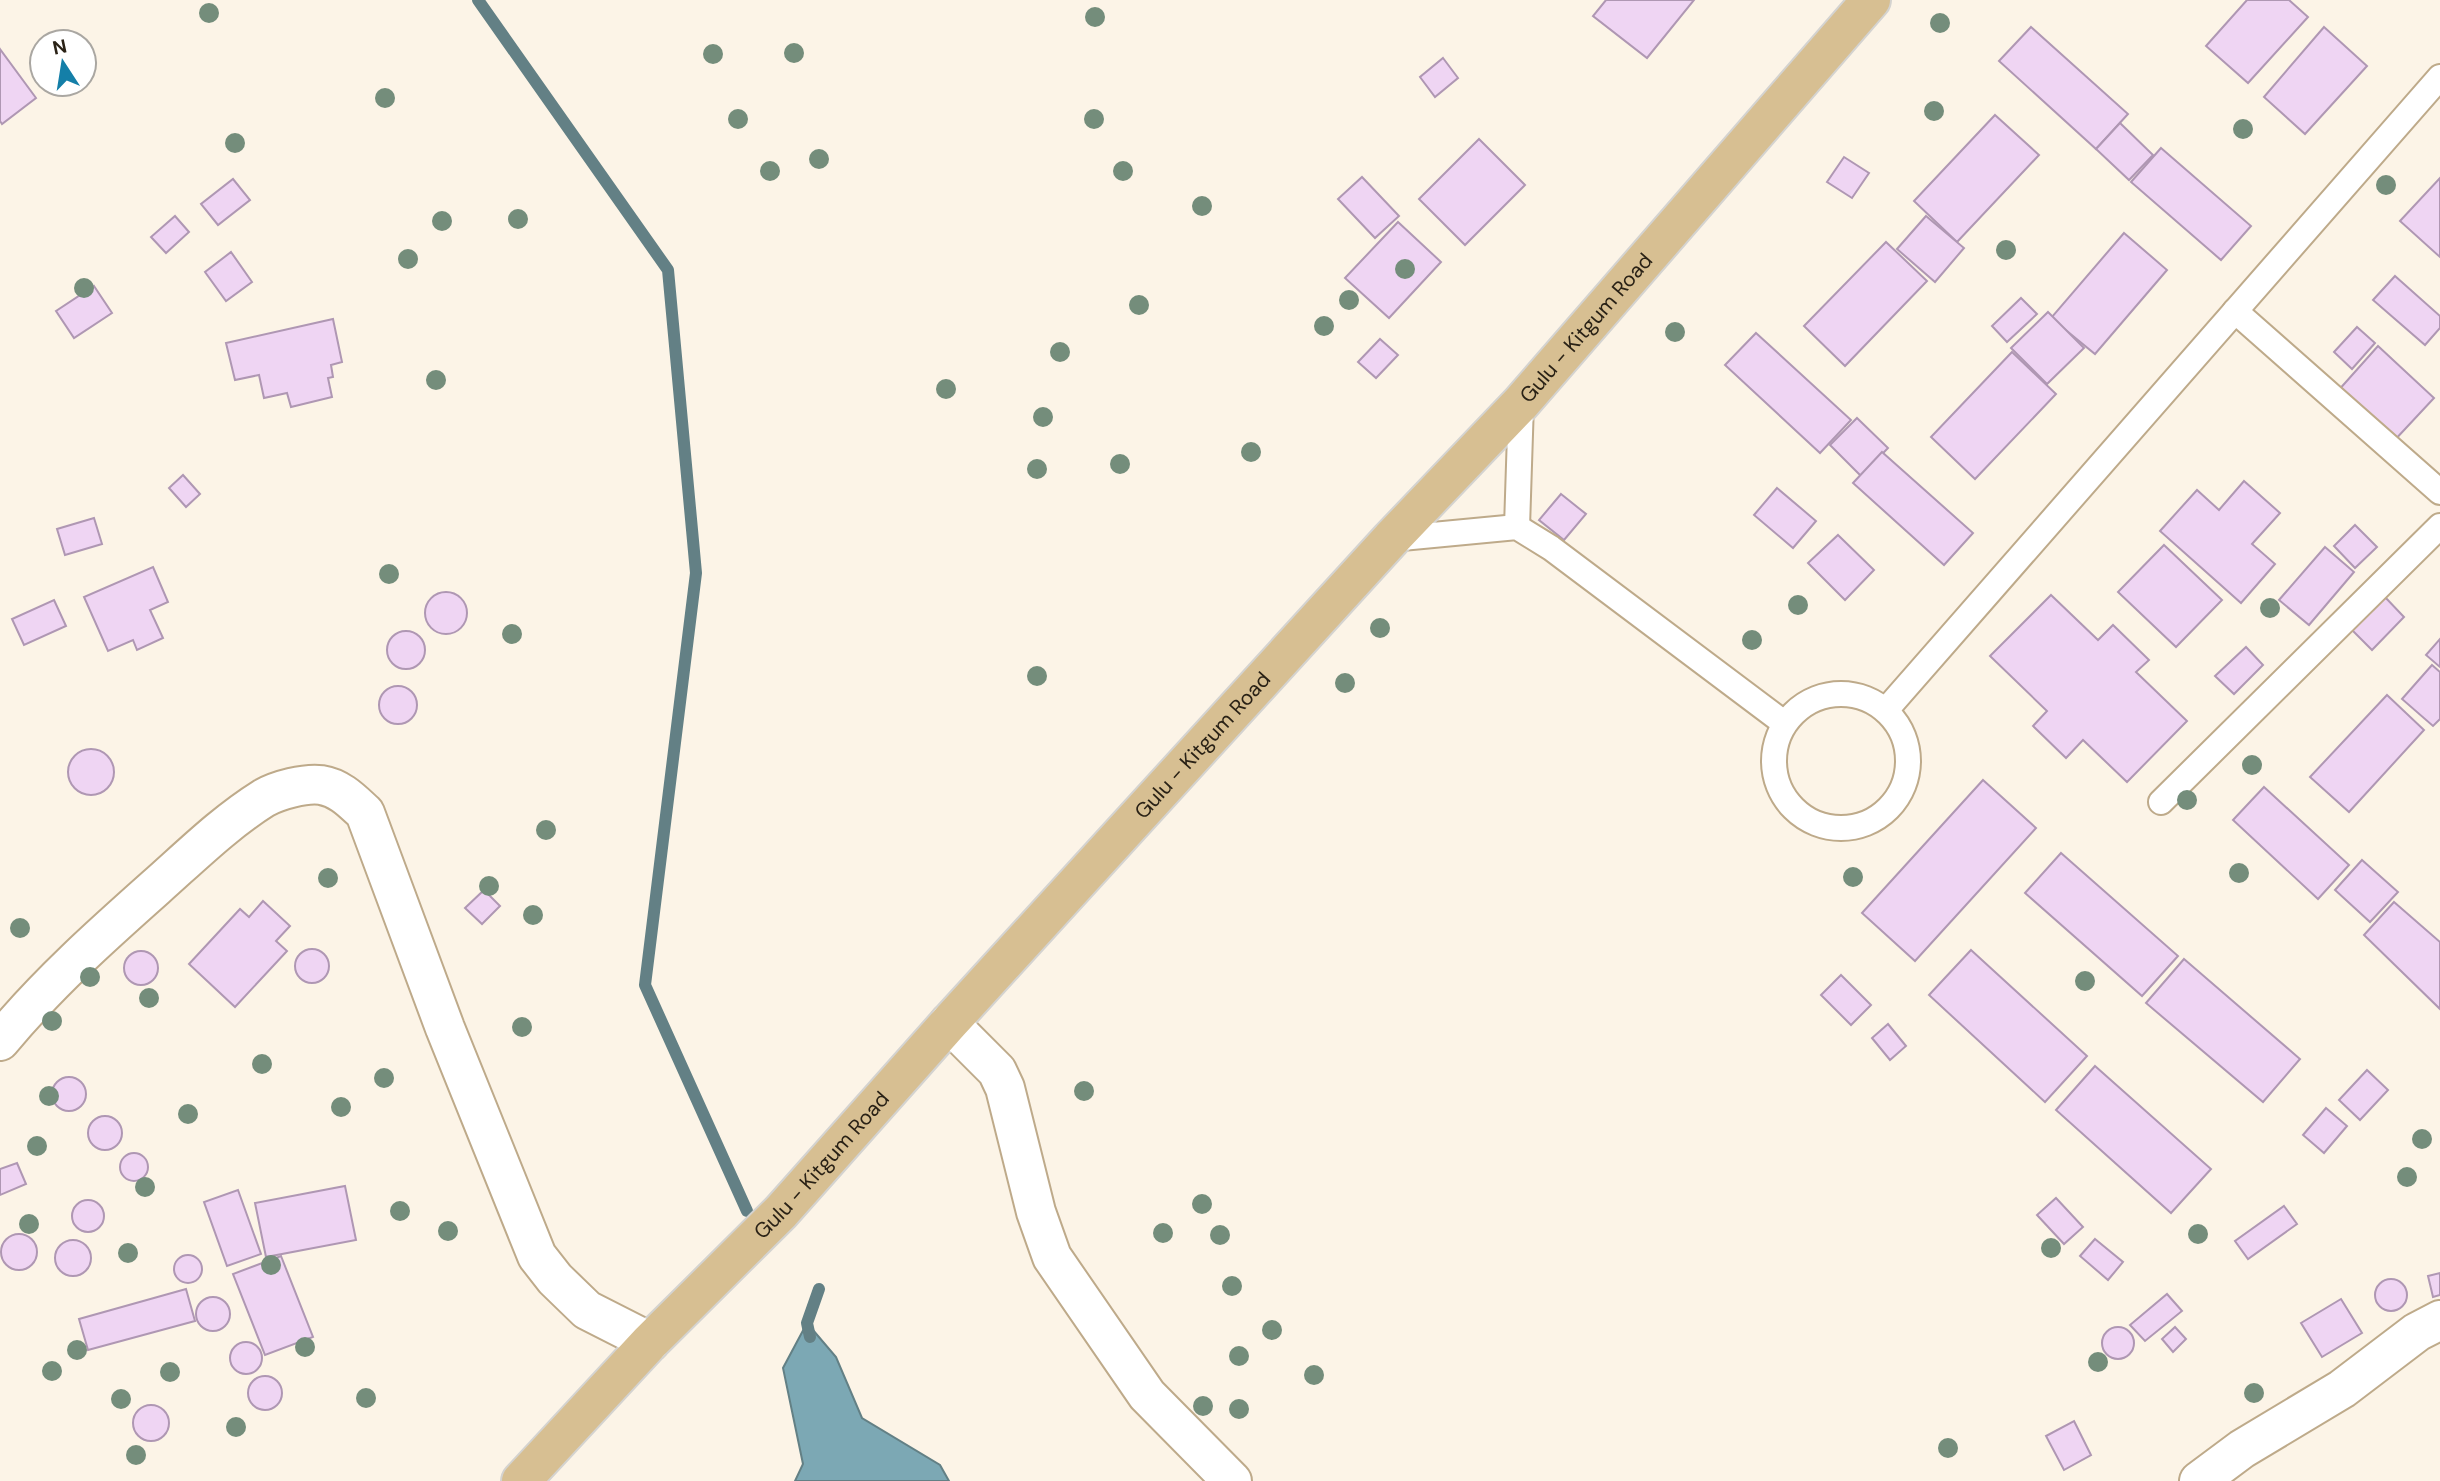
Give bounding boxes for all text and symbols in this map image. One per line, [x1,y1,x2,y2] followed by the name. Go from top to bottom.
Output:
[28,28,98,98] north arrow
[50,33,69,61] text: N
[1513,247,1659,409] street label: Gulu - Kitgum Road
[1128,666,1277,825] street label: Gulu - Kitgum Road
[748,1086,896,1245] street label: Gulu - Kitgum Road

